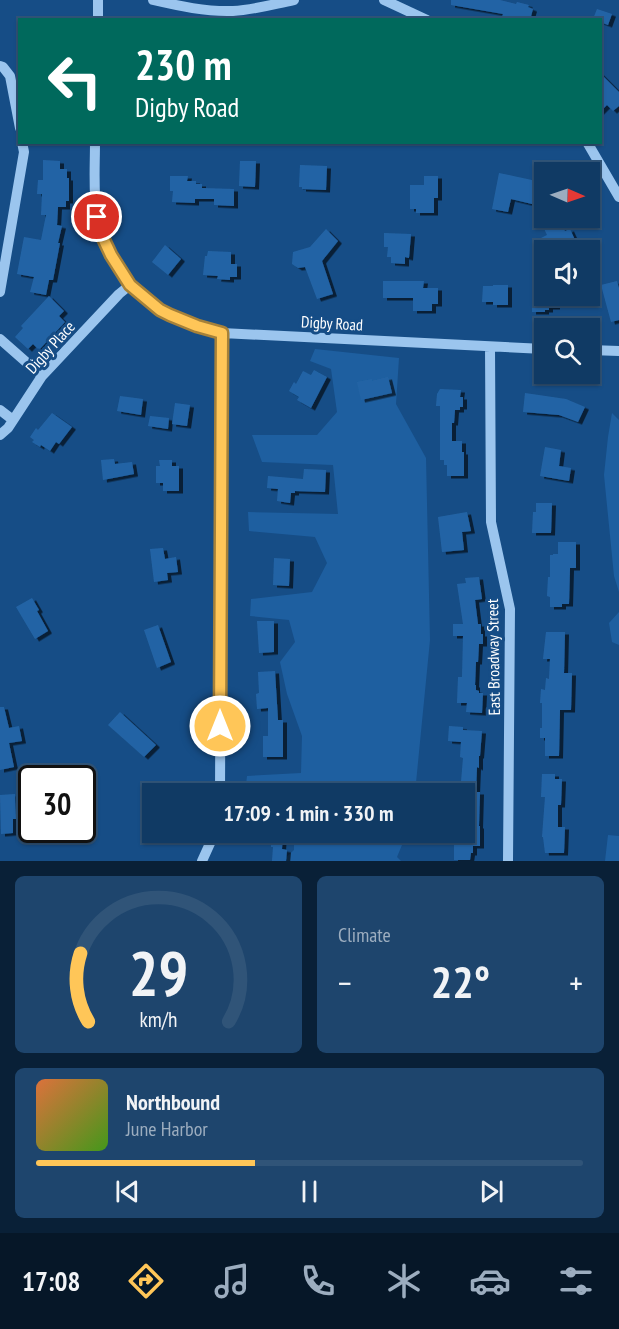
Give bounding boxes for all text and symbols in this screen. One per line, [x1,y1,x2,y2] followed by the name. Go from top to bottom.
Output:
[135,37,232,92] text: 230 m
[36,42,114,120] icon: left
[135,90,239,124] text: Digby Road
[534,162,600,228] north arrow
[534,162,600,384] map controls
[71,191,122,242] pin
[80,200,113,233] icon: arrive
[534,240,600,306] button: sound
[301,311,363,335] street label: Digby Road
[21,317,79,377] street label: Digby Place
[534,318,600,384] button: search
[482,598,504,715] street label: East Broadway Street
[188,694,252,758] position arrow
[18,765,96,843] speed limit sign: 30
[223,799,394,827] text: 17:09 · 1 min · 330 m
[338,922,391,948] text: Climate
[129,932,188,1013] text: 29
[431,952,490,1010] text: 22°
[338,961,352,1004] text: −
[569,961,583,1004] text: +
[139,1005,178,1033] text: km/h
[126,1088,220,1116] text: Northbound
[126,1116,208,1142] text: June Harbor
[111,1175,144,1208] icon: previous
[293,1175,326,1208] icon: pause
[475,1175,508,1208] icon: next
[125,1260,167,1302] icon: directions
[211,1260,253,1302] icon: music
[297,1260,339,1302] icon: phone
[383,1260,425,1302] icon: climate
[469,1260,511,1302] icon: car
[555,1260,597,1302] icon: filters
[22,1264,80,1298] text: 17:08

